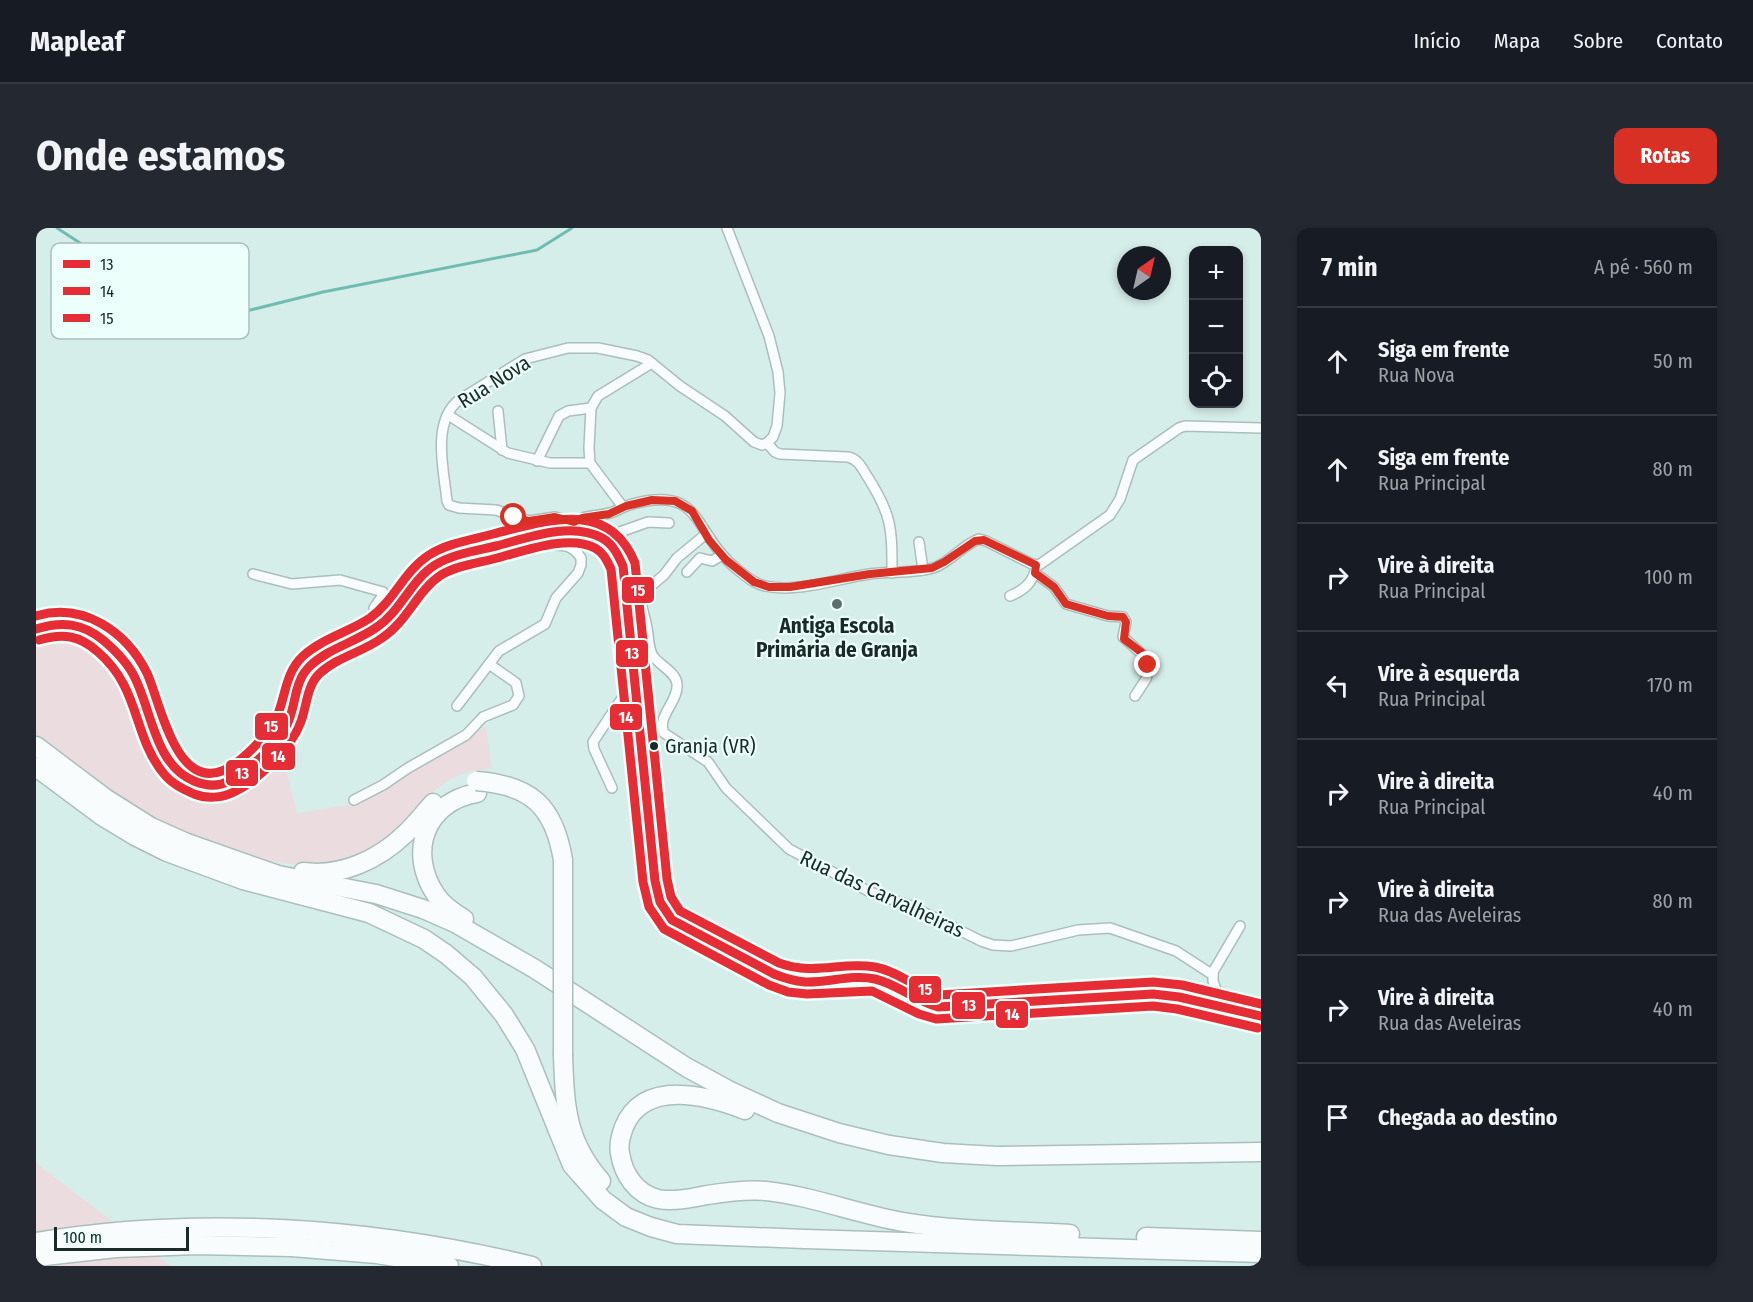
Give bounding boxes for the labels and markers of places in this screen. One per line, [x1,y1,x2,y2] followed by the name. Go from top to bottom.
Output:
[830,597,844,611] marker: Antiga Escola Primária de Granja
[756,613,918,663] place label: Antiga Escola Primária de Granja
[665,734,756,758] place label: Granja (VR)
[648,740,660,752] marker: Granja (VR)

